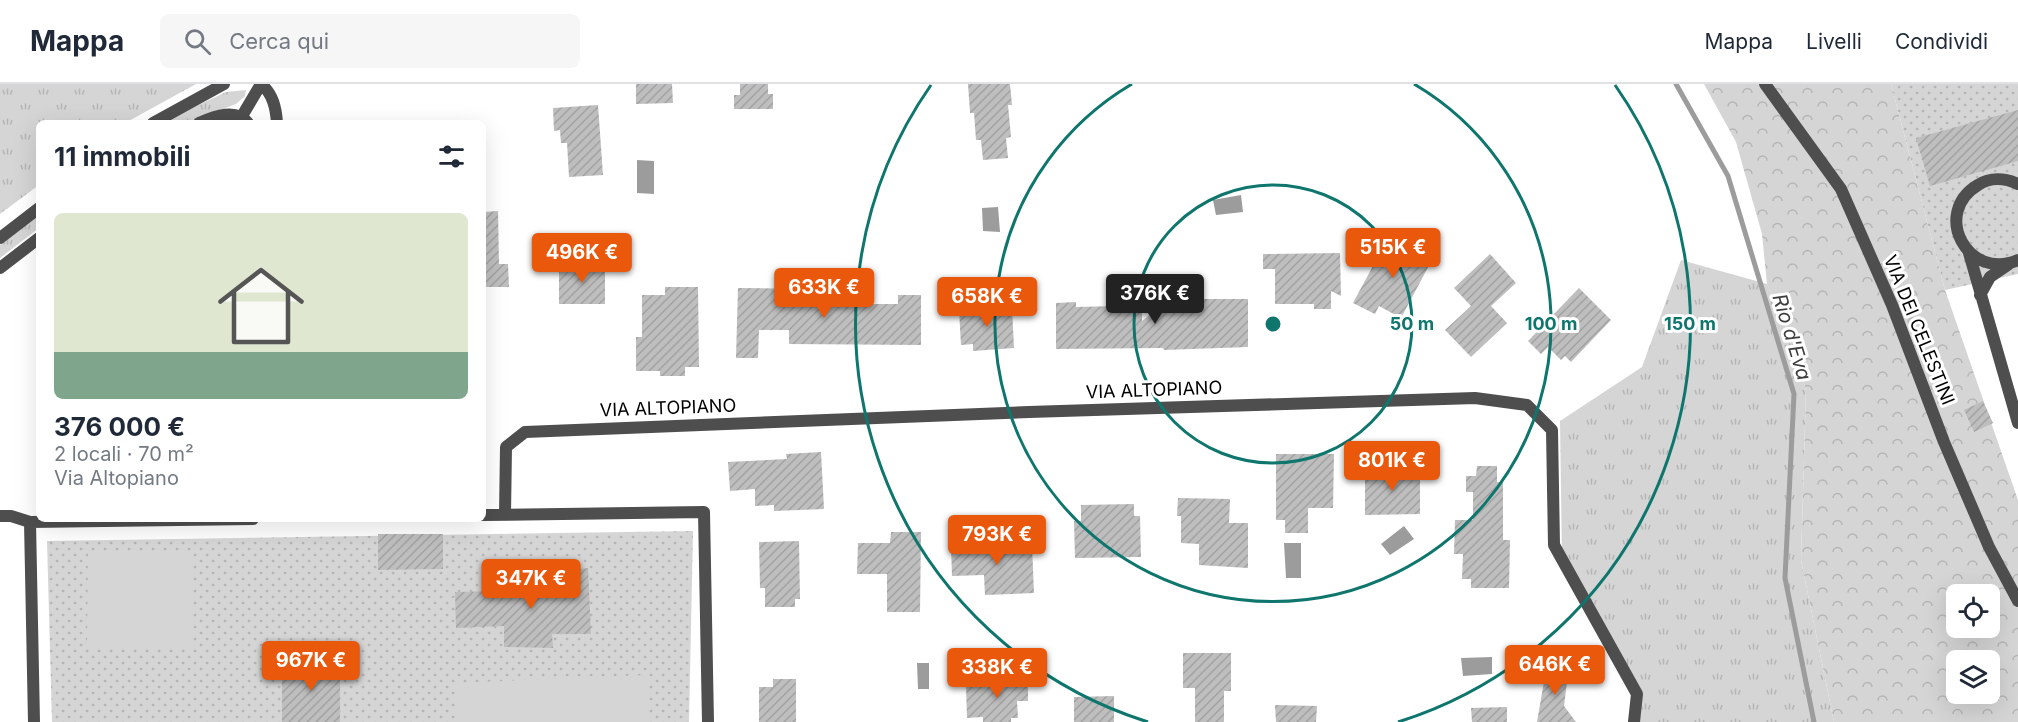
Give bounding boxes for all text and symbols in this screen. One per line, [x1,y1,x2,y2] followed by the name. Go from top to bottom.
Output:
[160,14,580,68] search box
[30,24,124,58] text: Mappa
[181,25,214,58] icon: search
[229,28,329,54] text: Cerca qui
[1705,29,1773,54] text: Mappa
[1806,29,1862,54] text: Livelli
[1895,29,1988,54] text: Condividi
[435,140,468,173] icon: filters
[54,141,191,172] text: 11 immobili
[1344,228,1442,279] pin: 515K €
[533,233,631,284] pin: 496K €
[1359,235,1427,259] text: 515K €
[546,240,618,264] text: 496K €
[207,252,315,360] icon: home
[1880,252,1959,408] street label: VIA DEI CELESTINI
[775,268,873,319] pin: 633K €
[1106,274,1204,325] pin: 376K €
[788,275,860,299] text: 633K €
[938,277,1036,328] pin: 658K €
[1120,281,1190,305] text: 376K €
[951,284,1023,308] text: 658K €
[1768,291,1816,383] water label: Rio d'Eva
[1390,313,1434,334] text: 50 m
[1525,313,1577,334] text: 100 m
[1664,313,1716,334] text: 150 m
[1263,314,1283,334] centre of rings
[1085,377,1223,402] street label: VIA ALTOPIANO
[599,395,737,420] street label: VIA ALTOPIANO
[54,411,185,442] text: 376 000 €
[1343,441,1441,492] pin: 801K €
[54,442,194,466] text: 2 locali · 70 m²
[1358,448,1426,472] text: 801K €
[54,466,179,490] text: Via Altopiano
[948,515,1046,566] pin: 793K €
[962,522,1032,546] text: 793K €
[482,559,580,610] pin: 347K €
[496,566,566,590] text: 347K €
[1946,584,2000,704] map controls
[1946,584,2000,638] button: locate
[262,641,360,692] pin: 967K €
[1506,645,1604,696] pin: 646K €
[276,648,346,672] text: 967K €
[948,648,1046,699] pin: 338K €
[1946,650,2000,704] button: layers
[1519,652,1591,676] text: 646K €
[961,655,1033,679] text: 338K €

